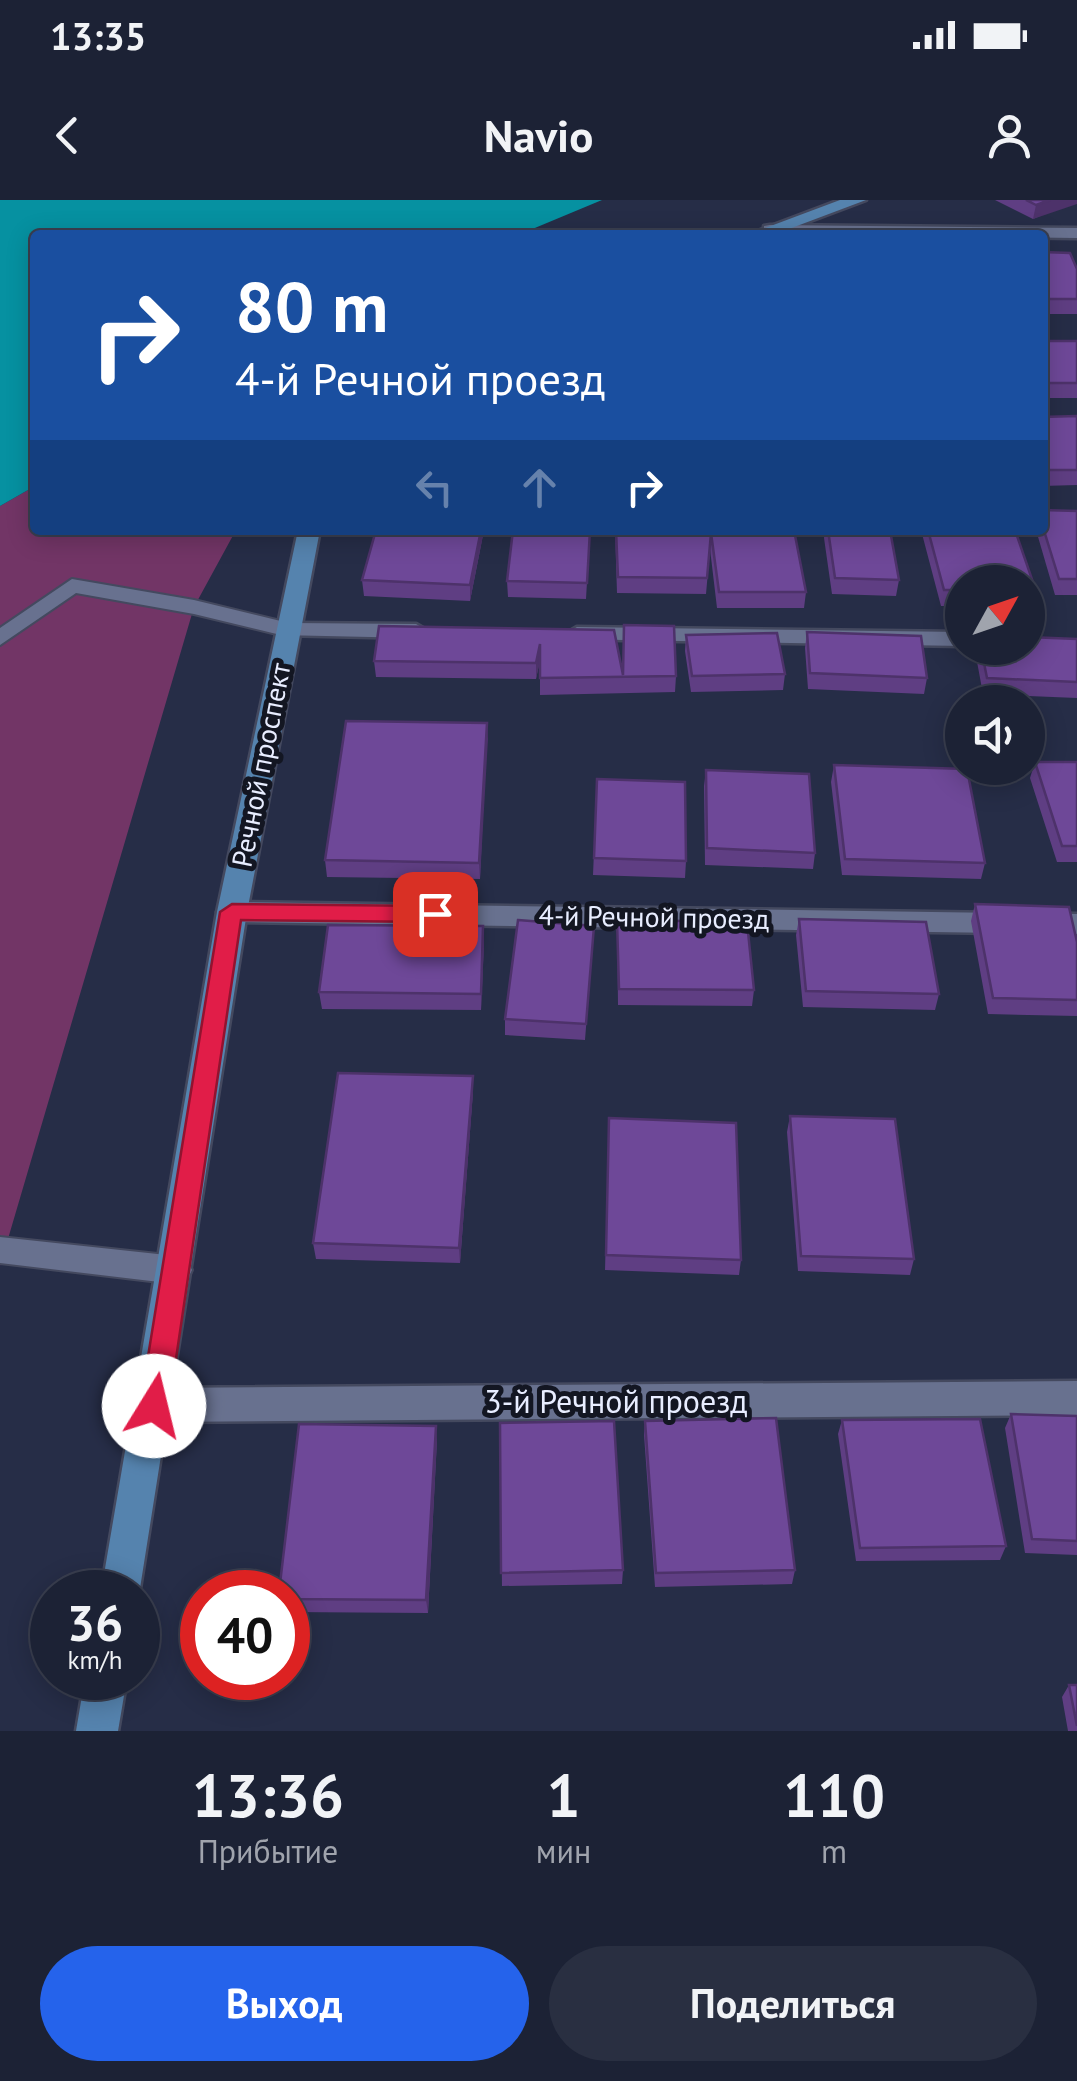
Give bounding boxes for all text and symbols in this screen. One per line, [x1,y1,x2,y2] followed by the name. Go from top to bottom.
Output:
[50,11,146,60] text: 13:35
[484,106,593,164] text: Navio
[40,108,95,163] icon: back
[982,108,1037,163] icon: person
[235,261,388,351] text: 80 m
[70,270,200,400] icon: right
[235,349,605,407] text: 4-й Речной проезд
[407,460,462,515] icon: left
[512,460,567,515] icon: ahead
[617,460,672,515] icon: right
[945,565,1045,665] north arrow
[945,565,1045,785] map controls
[223,659,299,870] street label: Речной проспект
[945,685,1045,785] button: sound
[393,872,478,957] pin
[408,887,463,942] icon: arrive
[538,896,770,937] street label: 4-й Речной проезд
[102,1354,206,1458] position arrow
[484,1380,748,1422] street label: 3-й Речной проезд
[180,1570,310,1700] speed limit sign: 40
[67,1590,123,1655] text: 36
[68,1644,122,1676] text: km/h
[192,1756,344,1834] text: 13:36
[547,1756,581,1834] text: 1
[783,1756,885,1834] text: 110
[198,1830,338,1872] text: Прибытие
[536,1830,591,1872] text: мин
[821,1830,847,1872] text: m
[40,1946,529,2061] button: Выход
[549,1946,1037,2061] button: Поделиться

